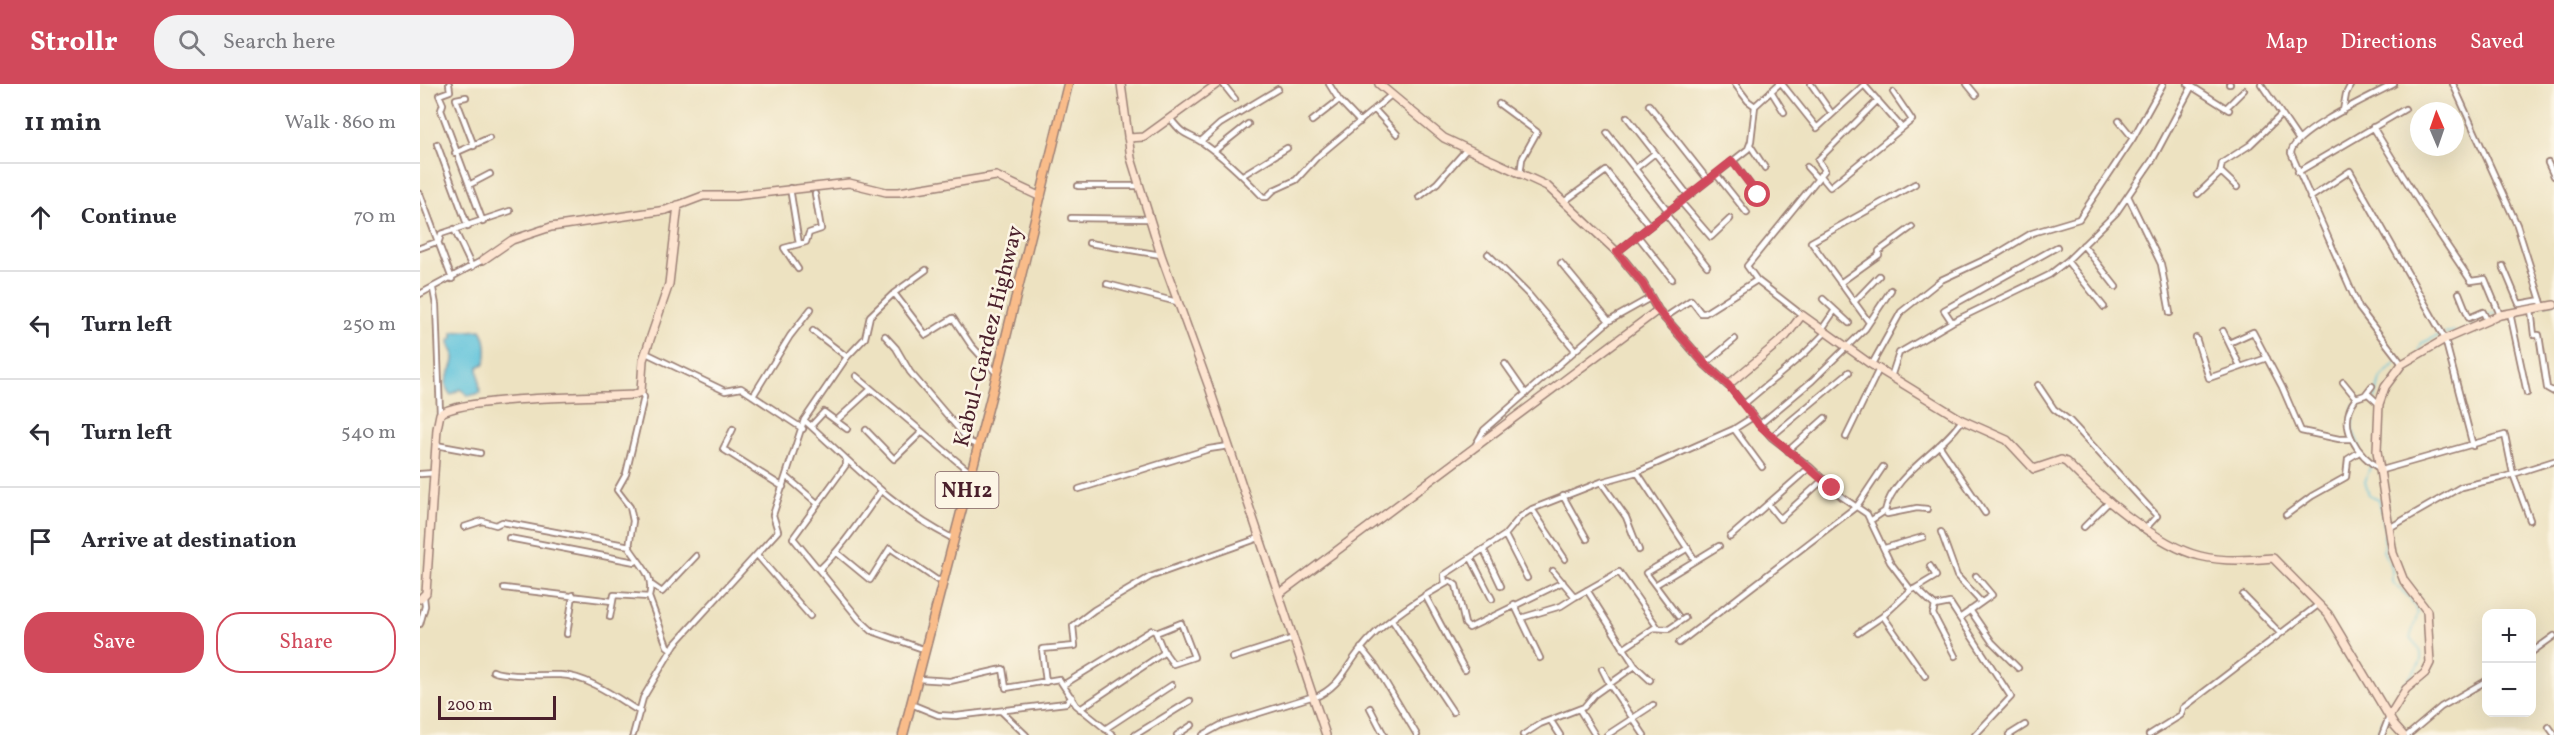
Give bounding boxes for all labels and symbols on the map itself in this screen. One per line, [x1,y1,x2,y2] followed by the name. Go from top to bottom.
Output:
[2410,102,2464,156] north arrow
[1744,181,1770,207] route start
[947,223,1032,450] street label: Kabul-Gardez Highway
[936,472,998,508] road number: NH12
[1818,474,1844,500] route end
[438,693,556,720] scale bar

